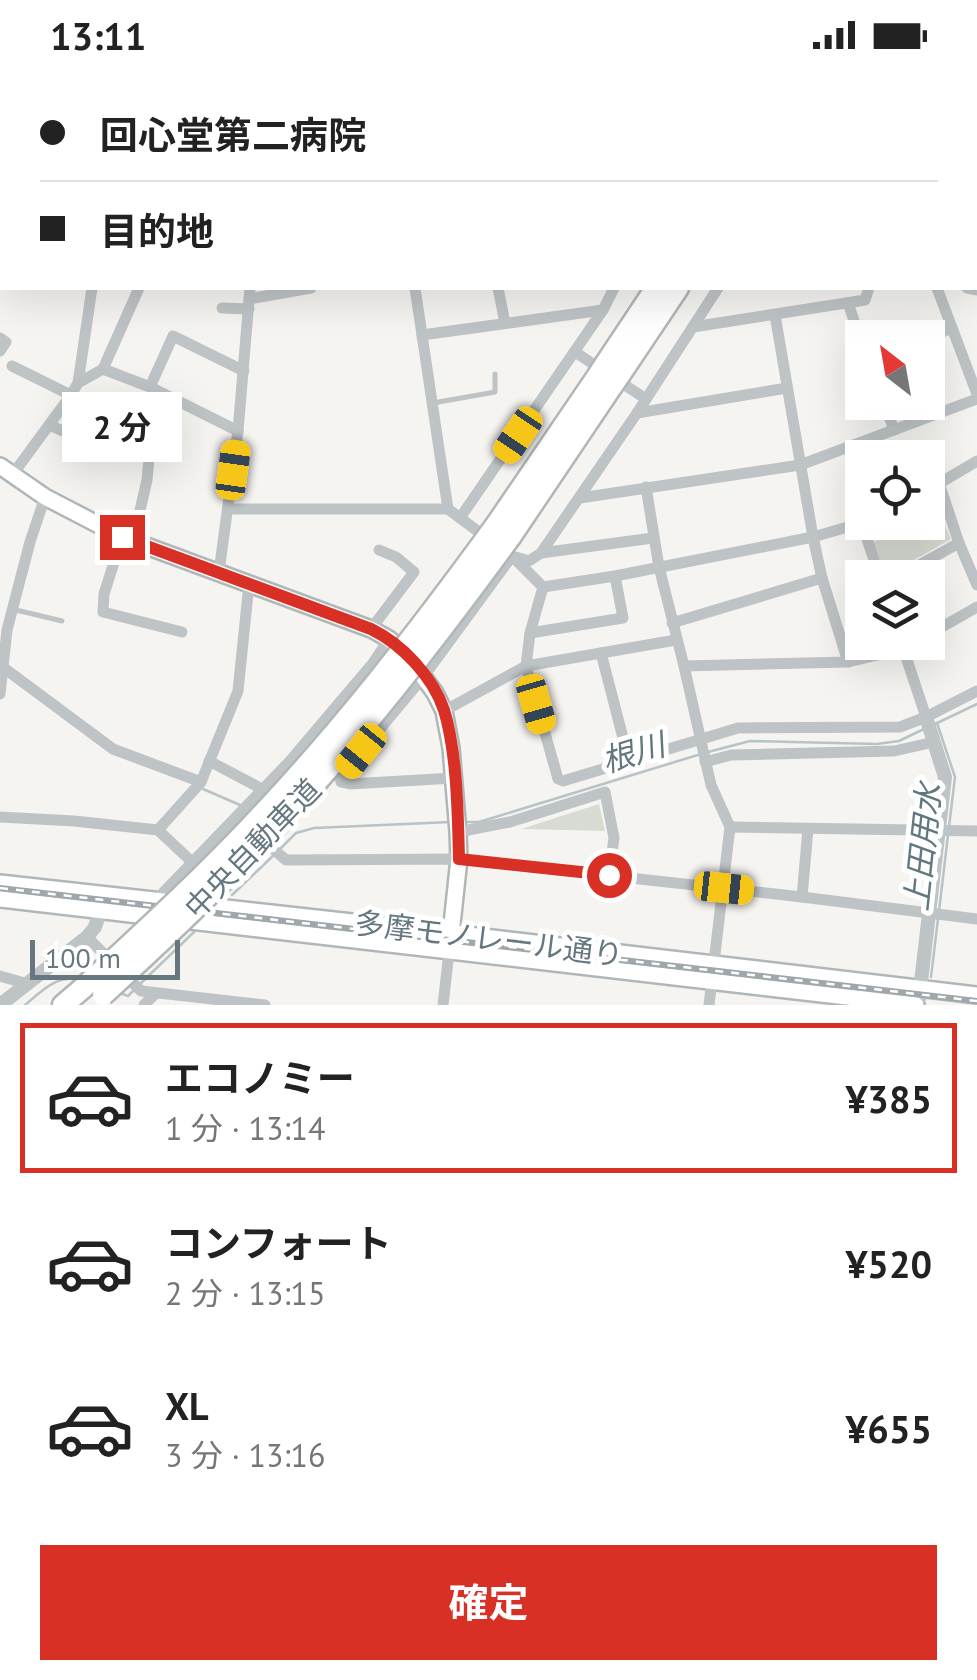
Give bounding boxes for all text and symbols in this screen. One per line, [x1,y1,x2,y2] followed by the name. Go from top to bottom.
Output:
[50,11,146,60] text: 13:11
[100,110,366,159] text: 回心堂第二病院
[100,206,214,255] text: 目的地
[845,320,945,420] north arrow
[845,320,945,660] map controls
[62,392,182,462] callout: 2 分
[489,402,547,468] car
[93,406,151,448] text: 2 分
[214,438,252,502] car
[845,440,945,540] button: locate
[100,515,145,560] route end
[845,560,945,660] button: layers
[513,671,559,737] car
[330,718,392,784] car
[596,722,673,781] water label: 根川
[175,770,329,926] street label: 中央自動車道
[894,778,950,913] water label: 上田用水
[587,853,632,898] route start
[693,870,755,906] car
[353,902,625,974] street label: 多摩モノレール通り
[30,935,180,980] scale bar
[45,939,121,976] text: 100 m
[45,1053,135,1143] icon: car
[165,1053,355,1102] text: エコノミー
[846,1074,932,1123] text: ¥385
[165,1107,325,1149] text: 1 分 · 13:14
[45,1218,135,1308] icon: car
[165,1218,392,1267] text: コンフォート
[846,1239,932,1288] text: ¥520
[165,1272,325,1314] text: 2 分 · 13:15
[165,1381,209,1430] text: XL
[45,1383,135,1473] icon: car
[846,1404,932,1453] text: ¥655
[165,1434,325,1476] text: 3 分 · 13:16
[40,1545,937,1660] button: 確定

